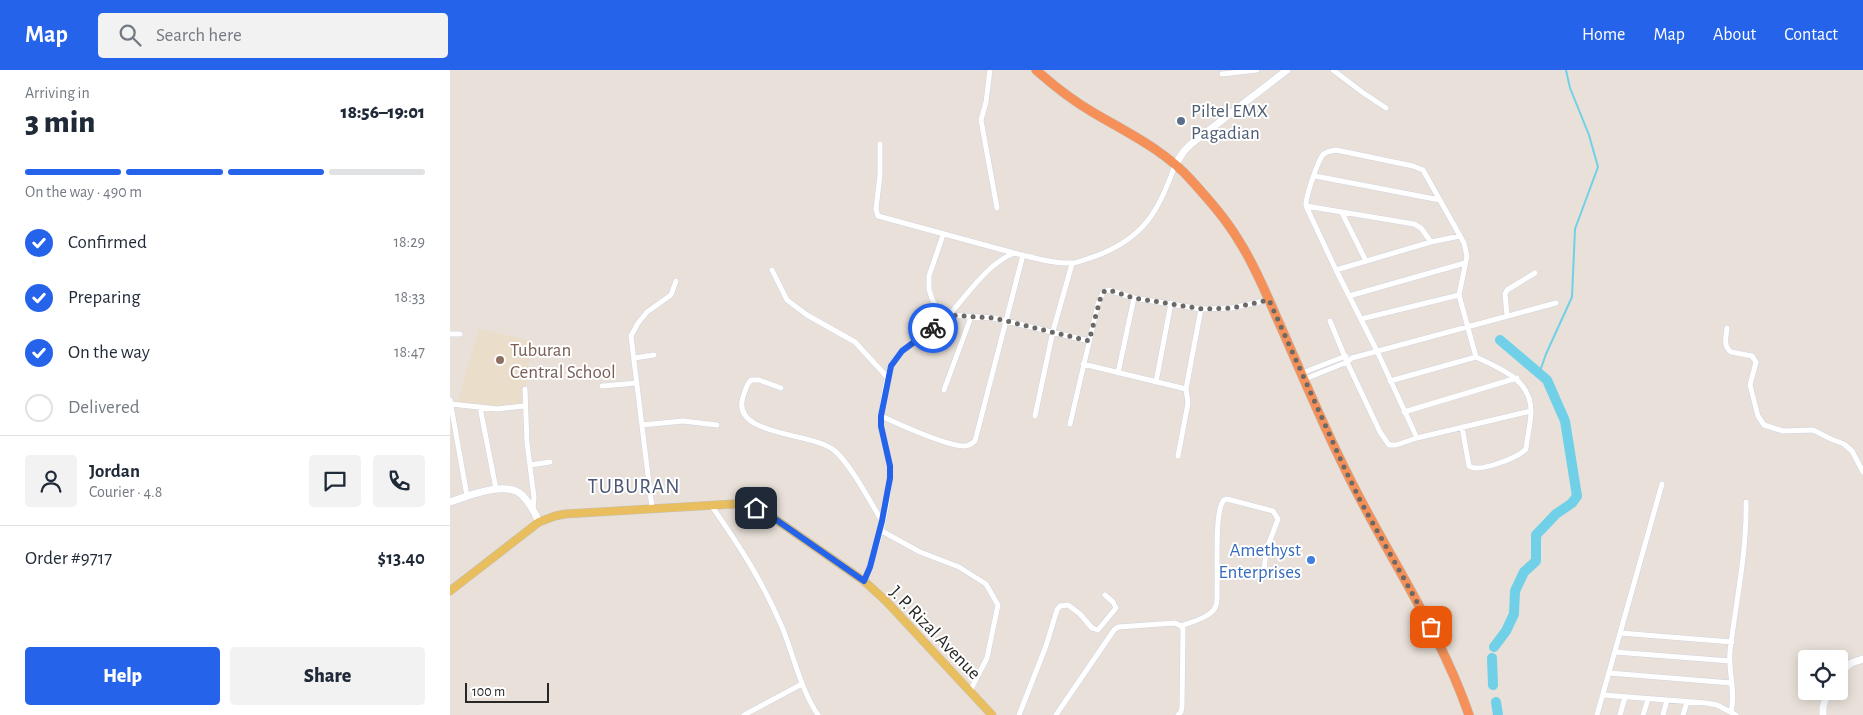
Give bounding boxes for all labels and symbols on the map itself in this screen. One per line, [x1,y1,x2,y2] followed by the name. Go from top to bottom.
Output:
[1191,102,1268,143] place label: Piltel EMX Pagadian
[1175,115,1187,127] marker: Piltel EMX Pagadian
[908,303,958,353] courier
[510,341,616,382] place label: Tuburan Central School
[494,354,506,366] marker: Tuburan Central School
[588,476,681,497] district label: TUBURAN
[735,487,777,529] pin
[1219,541,1301,582] place label: Amethyst Enterprises
[1305,554,1317,566] marker: Amethyst Enterprises
[886,583,984,683] street label: J. P. Rizal Avenue
[1410,606,1452,648] pin
[465,680,549,703] scale bar

